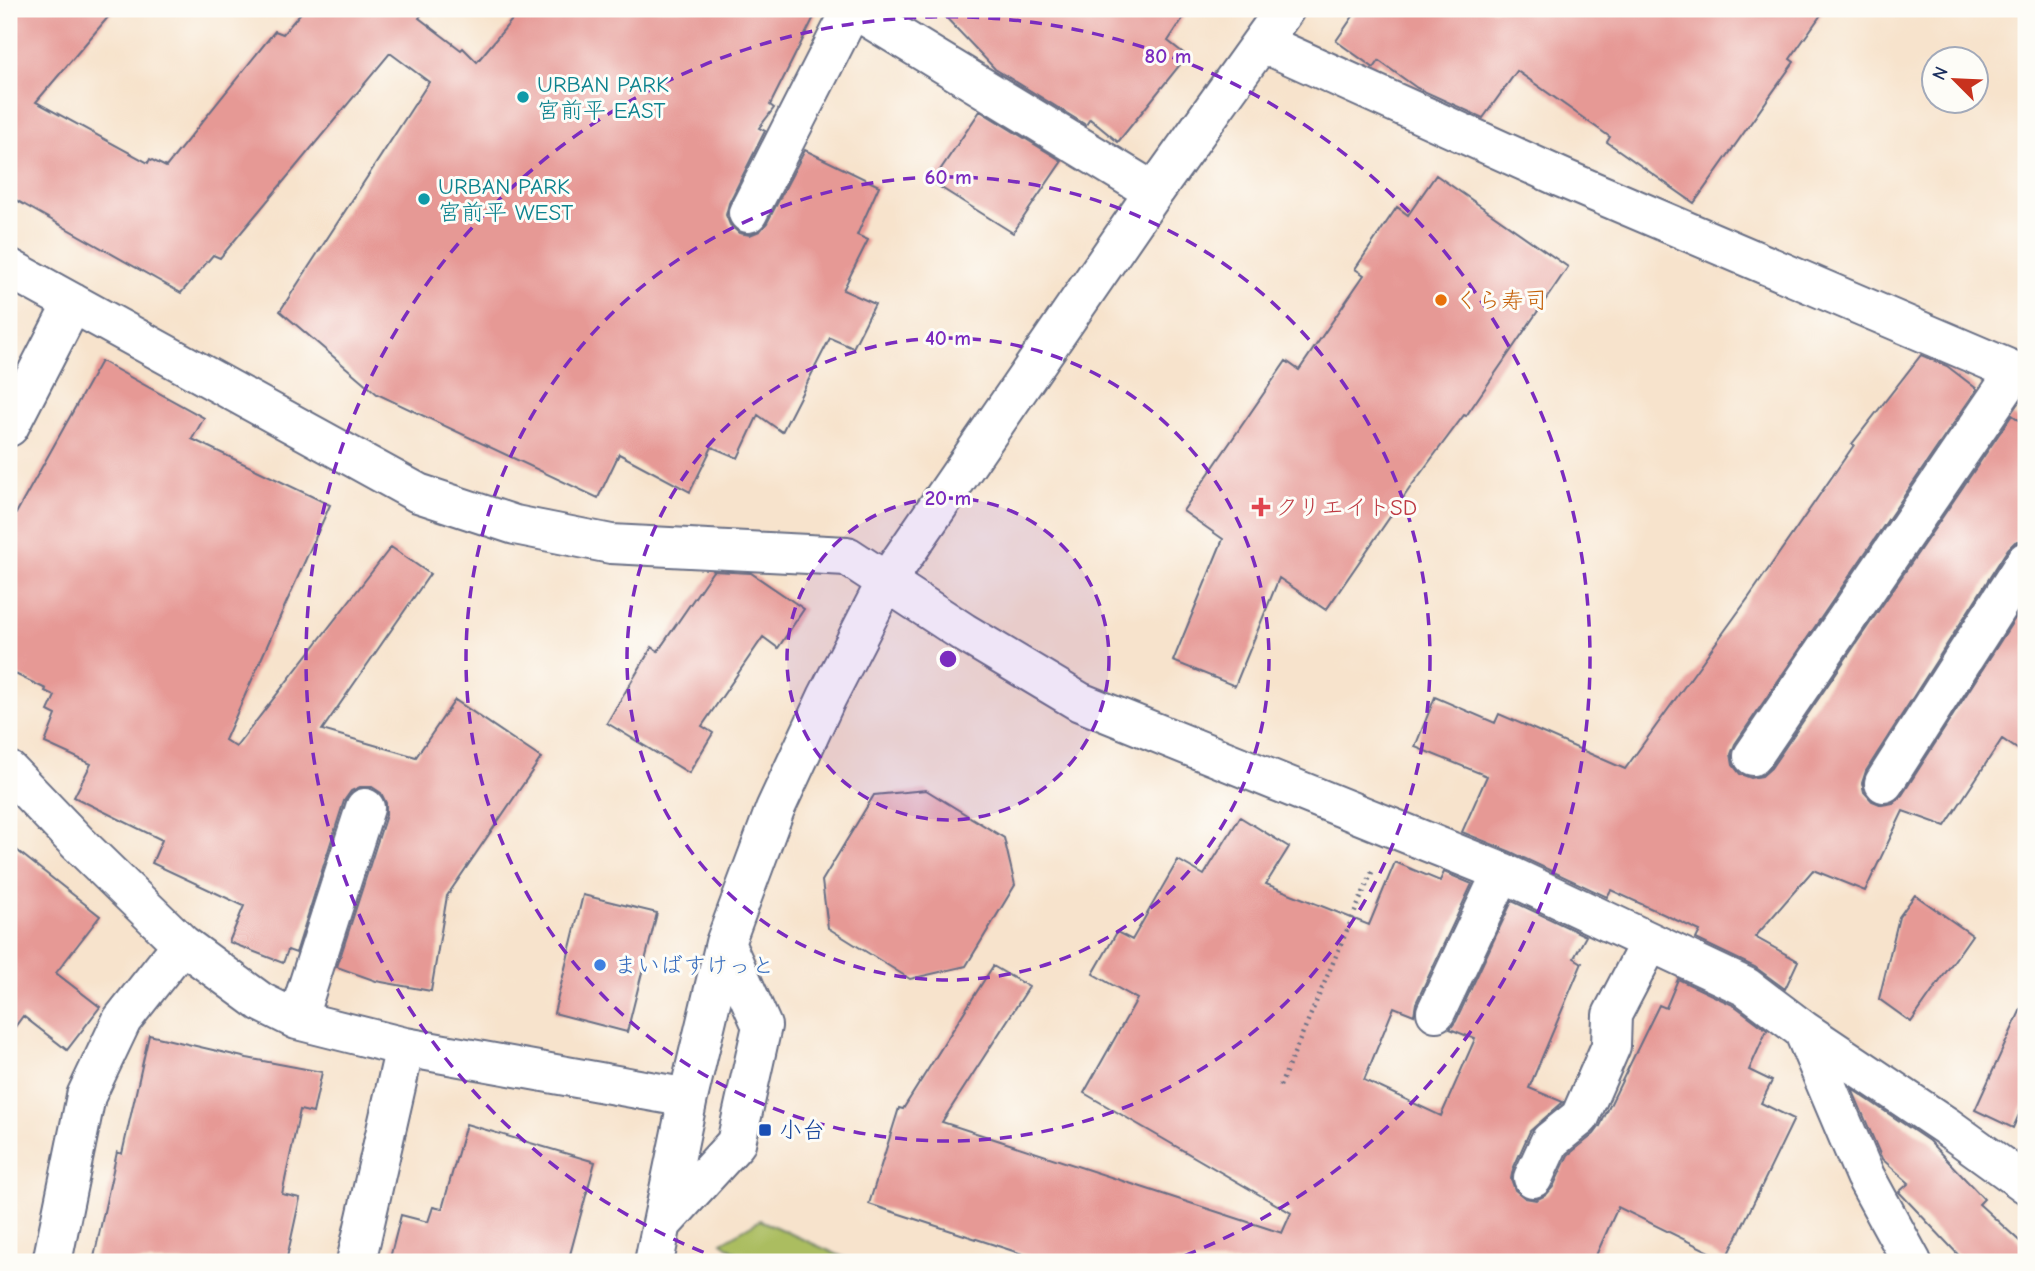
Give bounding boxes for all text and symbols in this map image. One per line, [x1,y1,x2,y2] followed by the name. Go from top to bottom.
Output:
[1145,44,1191,68] text: 80 m
[1920,46,1990,116] north arrow
[1928,63,1953,84] text: N
[537,71,669,124] place label: URBAN PARK 宮前平 EAST
[515,89,531,105] marker: URBAN PARK 宮前平 EAST
[924,165,972,189] text: 60 m
[438,173,573,226] place label: URBAN PARK 宮前平 WEST
[416,191,432,207] marker: URBAN PARK 宮前平 WEST
[1455,287,1547,314] place label: くら寿司
[1433,292,1449,308] marker: くら寿司
[925,326,971,350] text: 40 m
[925,486,971,510] text: 20 m
[1275,494,1417,521] place label: クリエイトSD
[1253,499,1269,515] marker: クリエイトSD
[936,647,960,671] centre of rings
[614,952,775,979] place label: まいばすけっと
[592,957,608,973] marker: まいばすけっと
[779,1117,825,1144] place label: 小台
[757,1122,773,1138] marker: 小台

